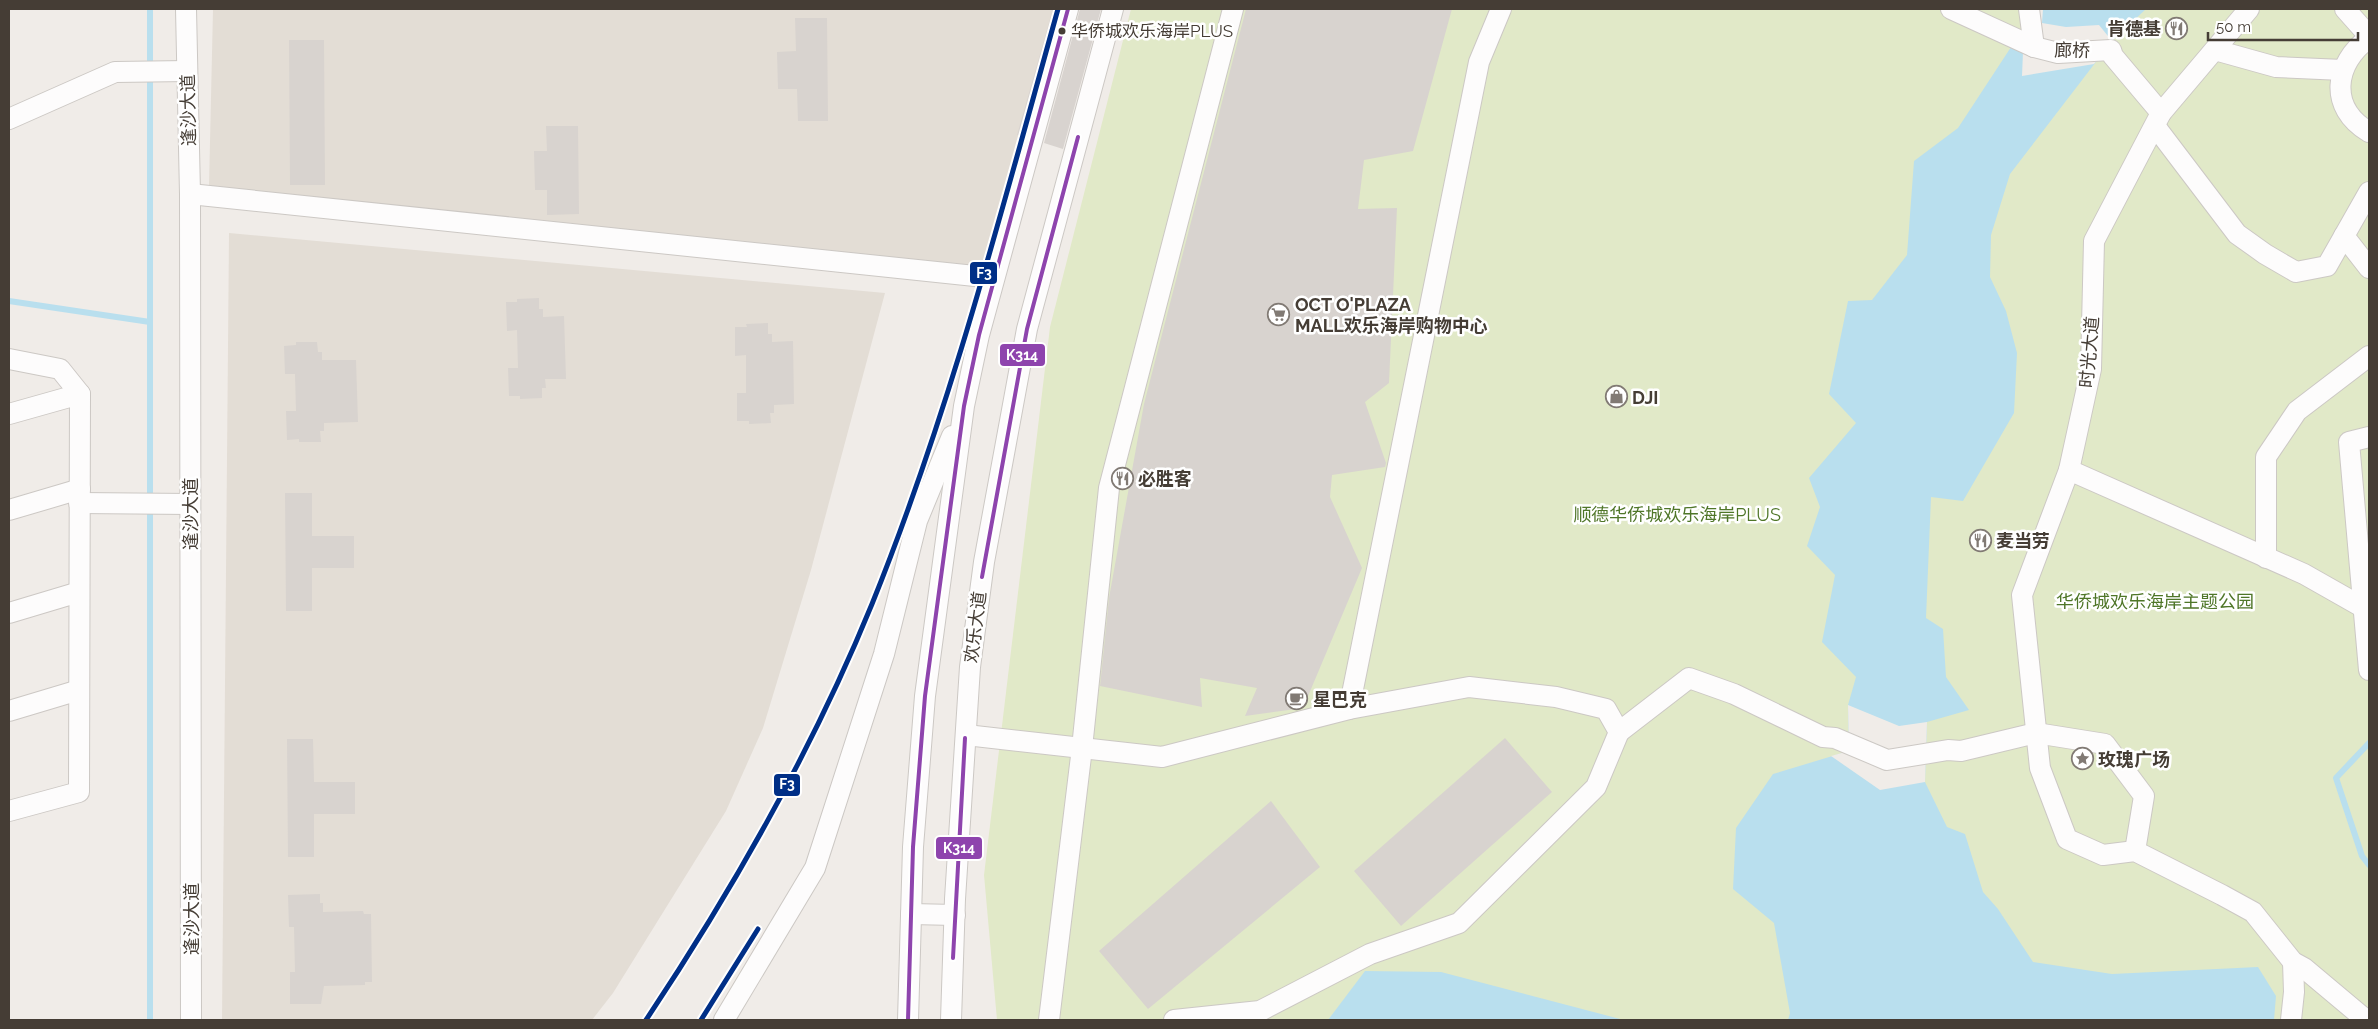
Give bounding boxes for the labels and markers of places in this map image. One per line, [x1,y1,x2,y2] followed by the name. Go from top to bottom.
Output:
[2165,16,2189,40] restaurant icon: 肯德基
[2107,18,2161,39] place label: 肯德基
[1071,21,1233,41] place label: 华侨城欢乐海岸PLUS
[1057,26,1067,36] marker: 华侨城欢乐海岸PLUS
[1295,294,1488,336] place label: OCT O'PLAZA MALL欢乐海岸购物中心
[1267,302,1291,326] supermarket icon: OCT O'PLAZA MALL欢乐海岸购物中心
[1604,385,1628,409] shop icon: DJI
[1632,387,1659,408] place label: DJI
[1110,466,1134,490] restaurant icon: 必胜客
[1138,468,1192,489] place label: 必胜客
[1968,528,1992,552] restaurant icon: 麦当劳
[1996,530,2050,551] place label: 麦当劳
[1285,687,1309,711] cafe icon: 星巴克
[1313,689,1367,710] place label: 星巴克
[2070,747,2094,771] place icon: 玫瑰广场
[2098,749,2170,770] place label: 玫瑰广场

